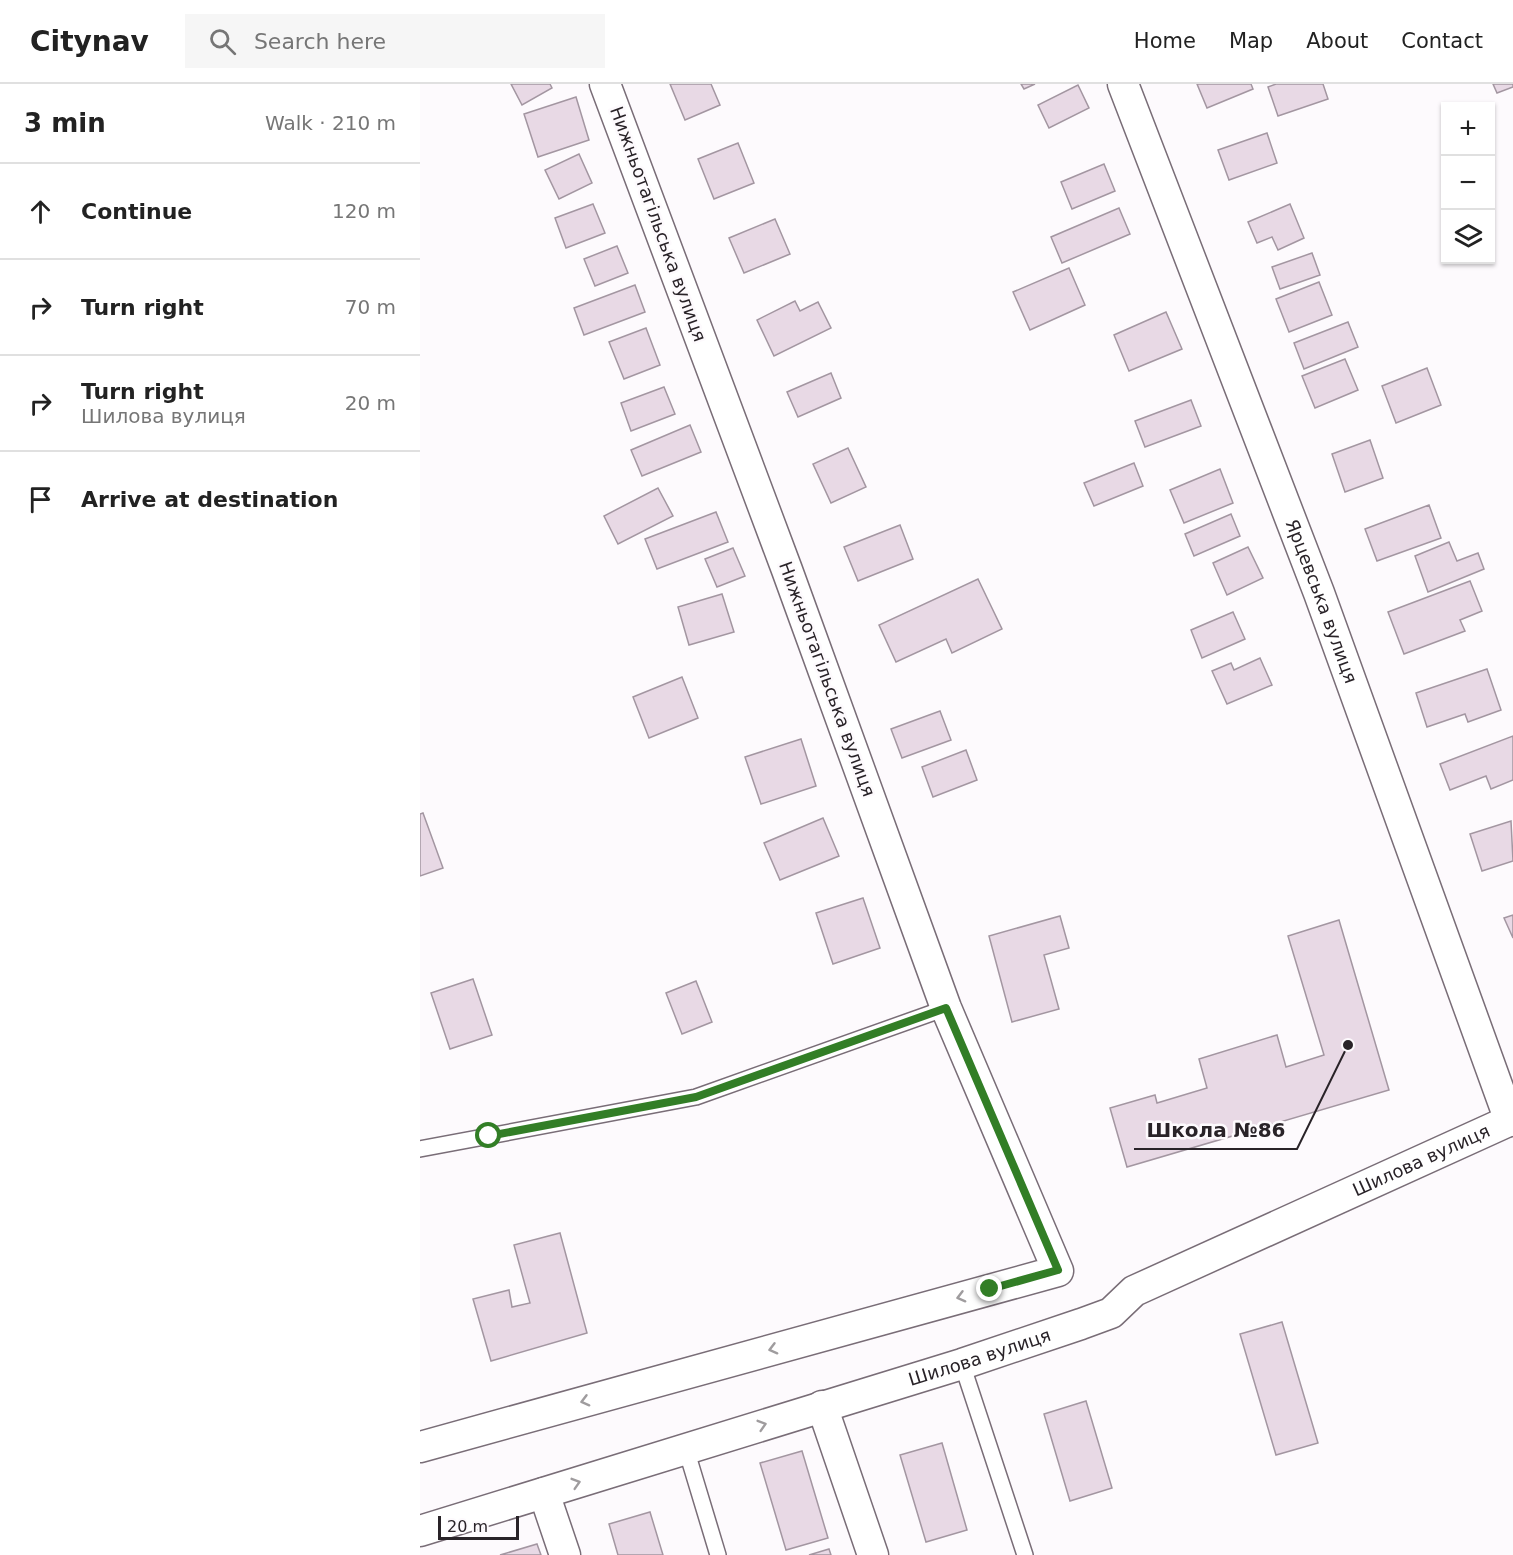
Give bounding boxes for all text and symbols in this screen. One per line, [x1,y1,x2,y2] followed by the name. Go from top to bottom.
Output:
[185,14,605,68] search box
[30,25,149,58] text: Citynav
[206,25,239,58] icon: search
[254,29,386,54] text: Search here
[1134,29,1196,53] text: Home
[1229,29,1273,53] text: Map
[1306,29,1368,53] text: About
[1401,29,1483,53] text: Contact
[1441,102,1495,264] map controls
[1441,102,1495,156] button: +
[606,103,711,344] street label: Нижньотагільська вулиця
[24,108,106,138] text: 3 min
[265,111,396,135] text: Walk · 210 m
[1441,156,1495,210] button: −
[24,195,57,228] icon: ahead
[81,199,192,224] text: Continue
[332,199,396,223] text: 120 m
[1441,210,1495,264] button: layers
[24,291,57,324] icon: right
[81,295,204,320] text: Turn right
[345,295,396,319] text: 70 m
[81,379,204,404] text: Turn right
[24,387,57,420] icon: right
[345,391,396,415] text: 20 m
[81,404,246,428] text: Шилова вулиця
[24,483,57,516] icon: arrive
[81,487,338,512] text: Arrive at destination
[1282,516,1362,686] street label: Ярцевська вулиця
[775,558,880,799] street label: Нижньотагільська вулиця
[1134,1111,1297,1149] callout: Школа №86
[1146,1118,1286,1142] text: Школа №86
[1349,1120,1493,1200] street label: Шилова вулиця
[475,1122,501,1148] route start
[976,1275,1002,1301] route end
[956,1290,967,1302] one-way arrow
[906,1324,1053,1390] street label: Шилова вулиця
[768,1342,779,1354] one-way arrow
[580,1394,591,1406] one-way arrow
[756,1420,767,1432] one-way arrow
[570,1478,581,1490] one-way arrow
[438,1513,519,1540] scale bar
[447,1517,488,1536] text: 20 m

